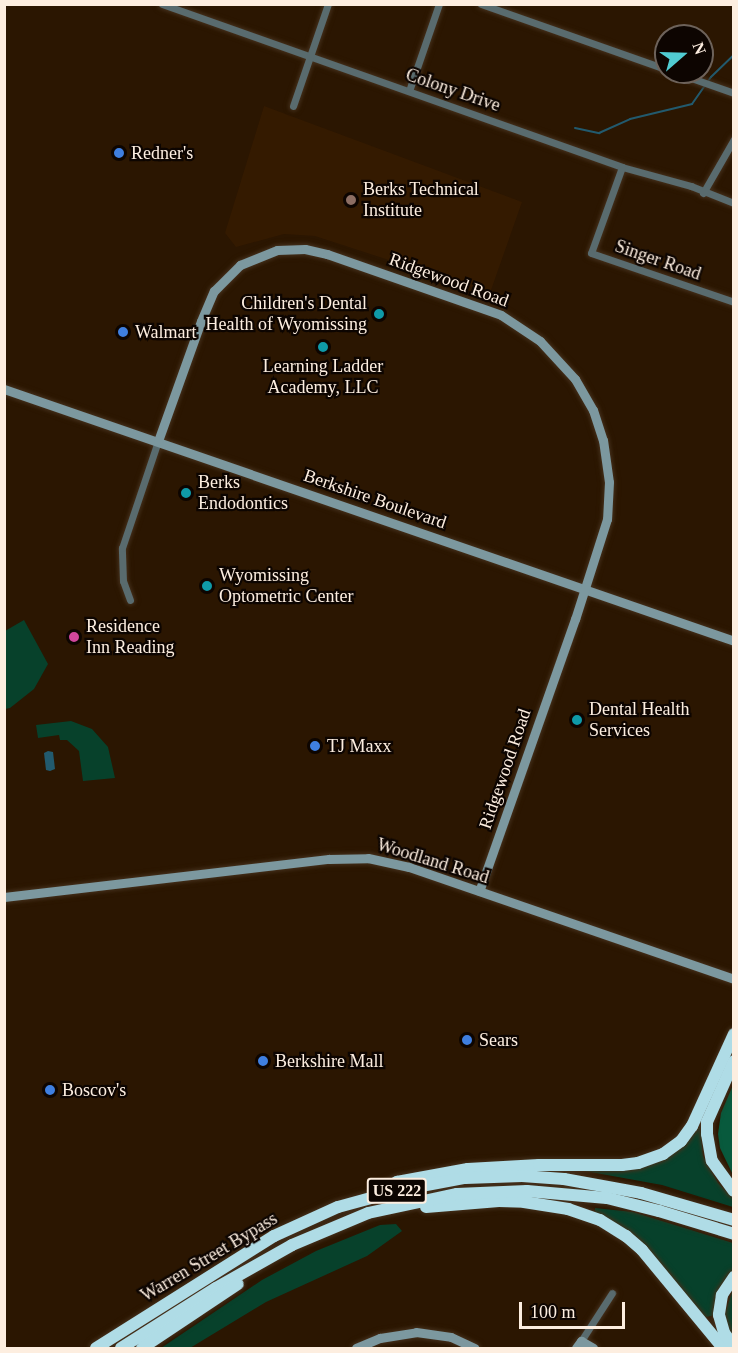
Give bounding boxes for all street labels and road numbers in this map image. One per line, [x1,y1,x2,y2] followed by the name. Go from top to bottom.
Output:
[403,64,503,116] street label: Colony Drive
[612,235,704,285] street label: Singer Road
[386,248,512,312] street label: Ridgewood Road
[301,464,449,534] street label: Berkshire Boulevard
[474,706,536,832] street label: Ridgewood Road
[374,834,492,888] street label: Woodland Road
[366,1178,428,1204] road number: US 222
[137,1208,281,1306] street label: Warren Street Bypass

